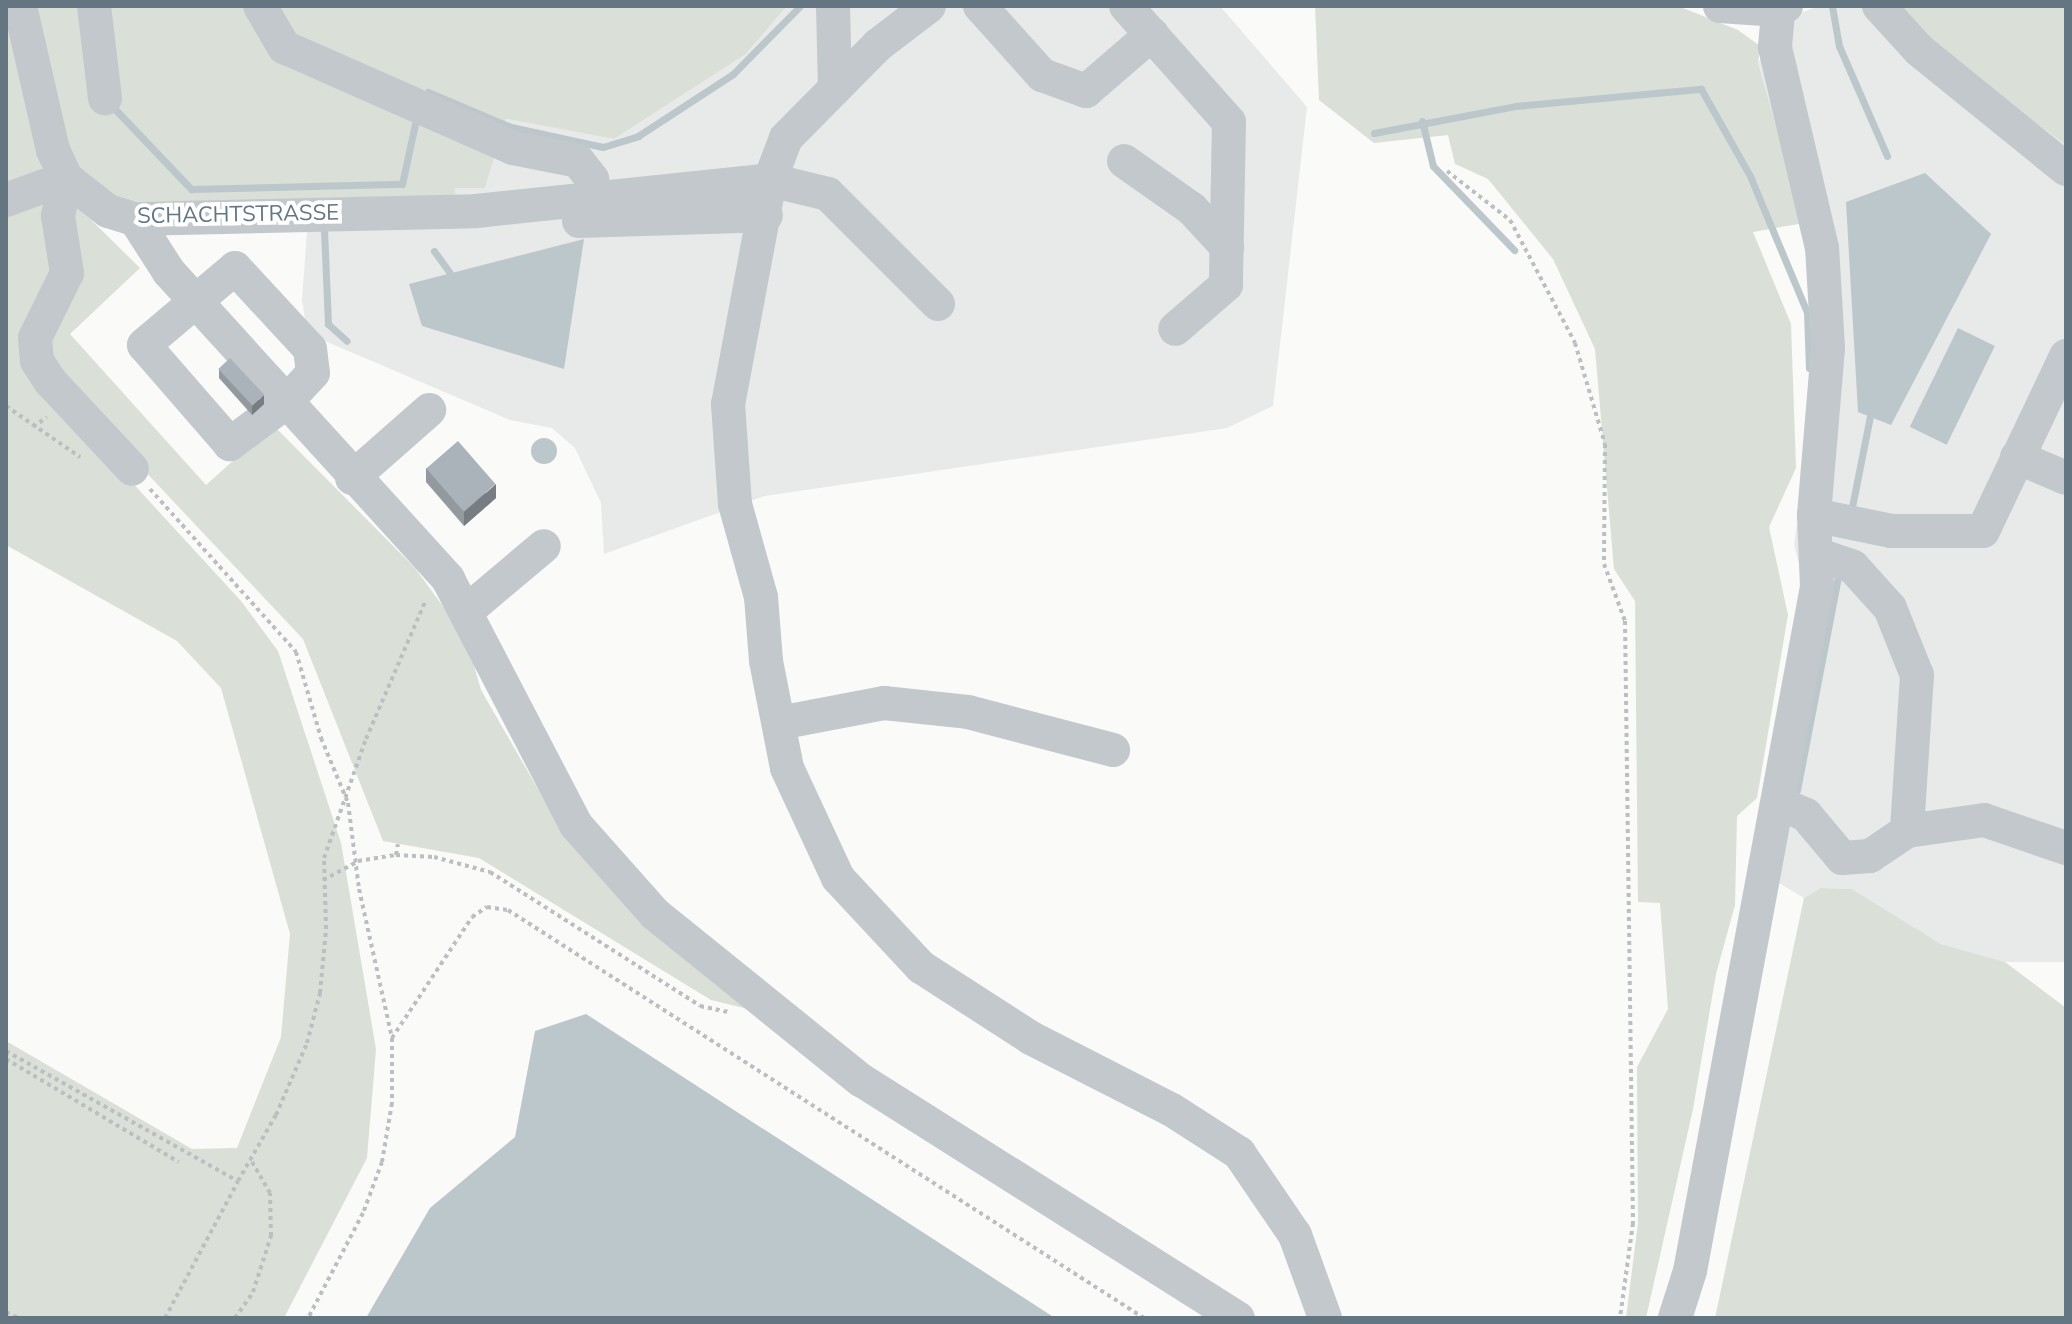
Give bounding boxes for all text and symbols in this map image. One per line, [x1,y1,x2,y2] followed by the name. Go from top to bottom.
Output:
[137,200,339,230] street label: SCHACHTSTRASSE

